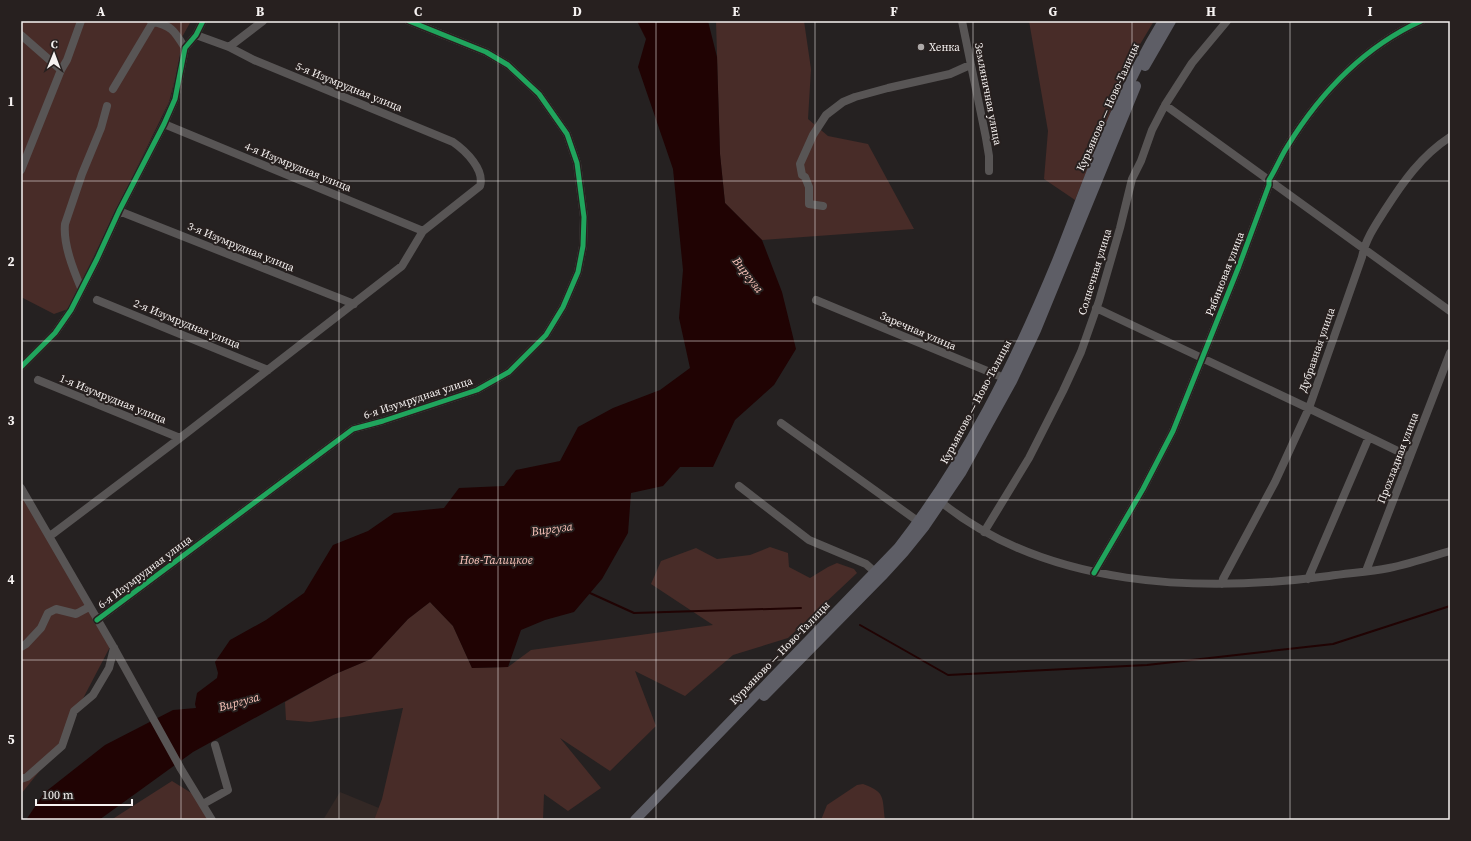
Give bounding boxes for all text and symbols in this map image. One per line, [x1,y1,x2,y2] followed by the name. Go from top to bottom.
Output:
[97,3,106,20] text: A
[256,3,265,20] text: B
[414,3,422,20] text: C
[572,3,582,20] text: D
[732,3,740,20] text: E
[890,3,898,20] text: F
[1049,3,1058,20] text: G
[1206,3,1216,20] text: H
[1367,3,1373,20] text: I
[34,34,74,74] north arrow
[51,37,58,52] text: С
[929,40,960,55] place label: Хенка
[1073,41,1143,173] street label: Курьяново — Ново-Талицы
[916,42,926,52] marker: Хенка
[971,42,1005,147] street label: Земляничная улица
[293,59,405,115] street label: 5-я Изумрудная улица
[7,93,15,110] text: 1
[242,139,354,195] street label: 4-я Изумрудная улица
[185,219,297,275] street label: 3-я Изумрудная улица
[1075,227,1115,317] street label: Солнечная улица
[1202,230,1248,318] street label: Рябиновая улица
[7,253,15,270] text: 2
[728,253,768,297] water label: Виргуза
[131,296,243,352] street label: 2-я Изумрудная улица
[1295,305,1339,394] street label: Дубравная улица
[878,308,959,354] street label: Заречная улица
[937,337,1015,467] street label: Курьяново — Ново-Талицы
[57,371,169,427] street label: 1-я Изумрудная улица
[361,373,475,423] street label: 6-я Изумрудная улица
[1374,410,1422,506] street label: Прохладная улица
[7,412,15,429] text: 3
[529,518,574,540] water label: Виргуза
[95,531,195,612] street label: 6-я Изумрудная улица
[458,552,533,568] water label: Нов-Талицкое
[7,571,15,588] text: 4
[727,598,833,708] street label: Курьяново — Ново-Талицы
[216,689,262,715] water label: Виргуза
[7,731,15,748] text: 5
[36,781,132,807] scale bar
[42,787,74,803] text: 100 m

